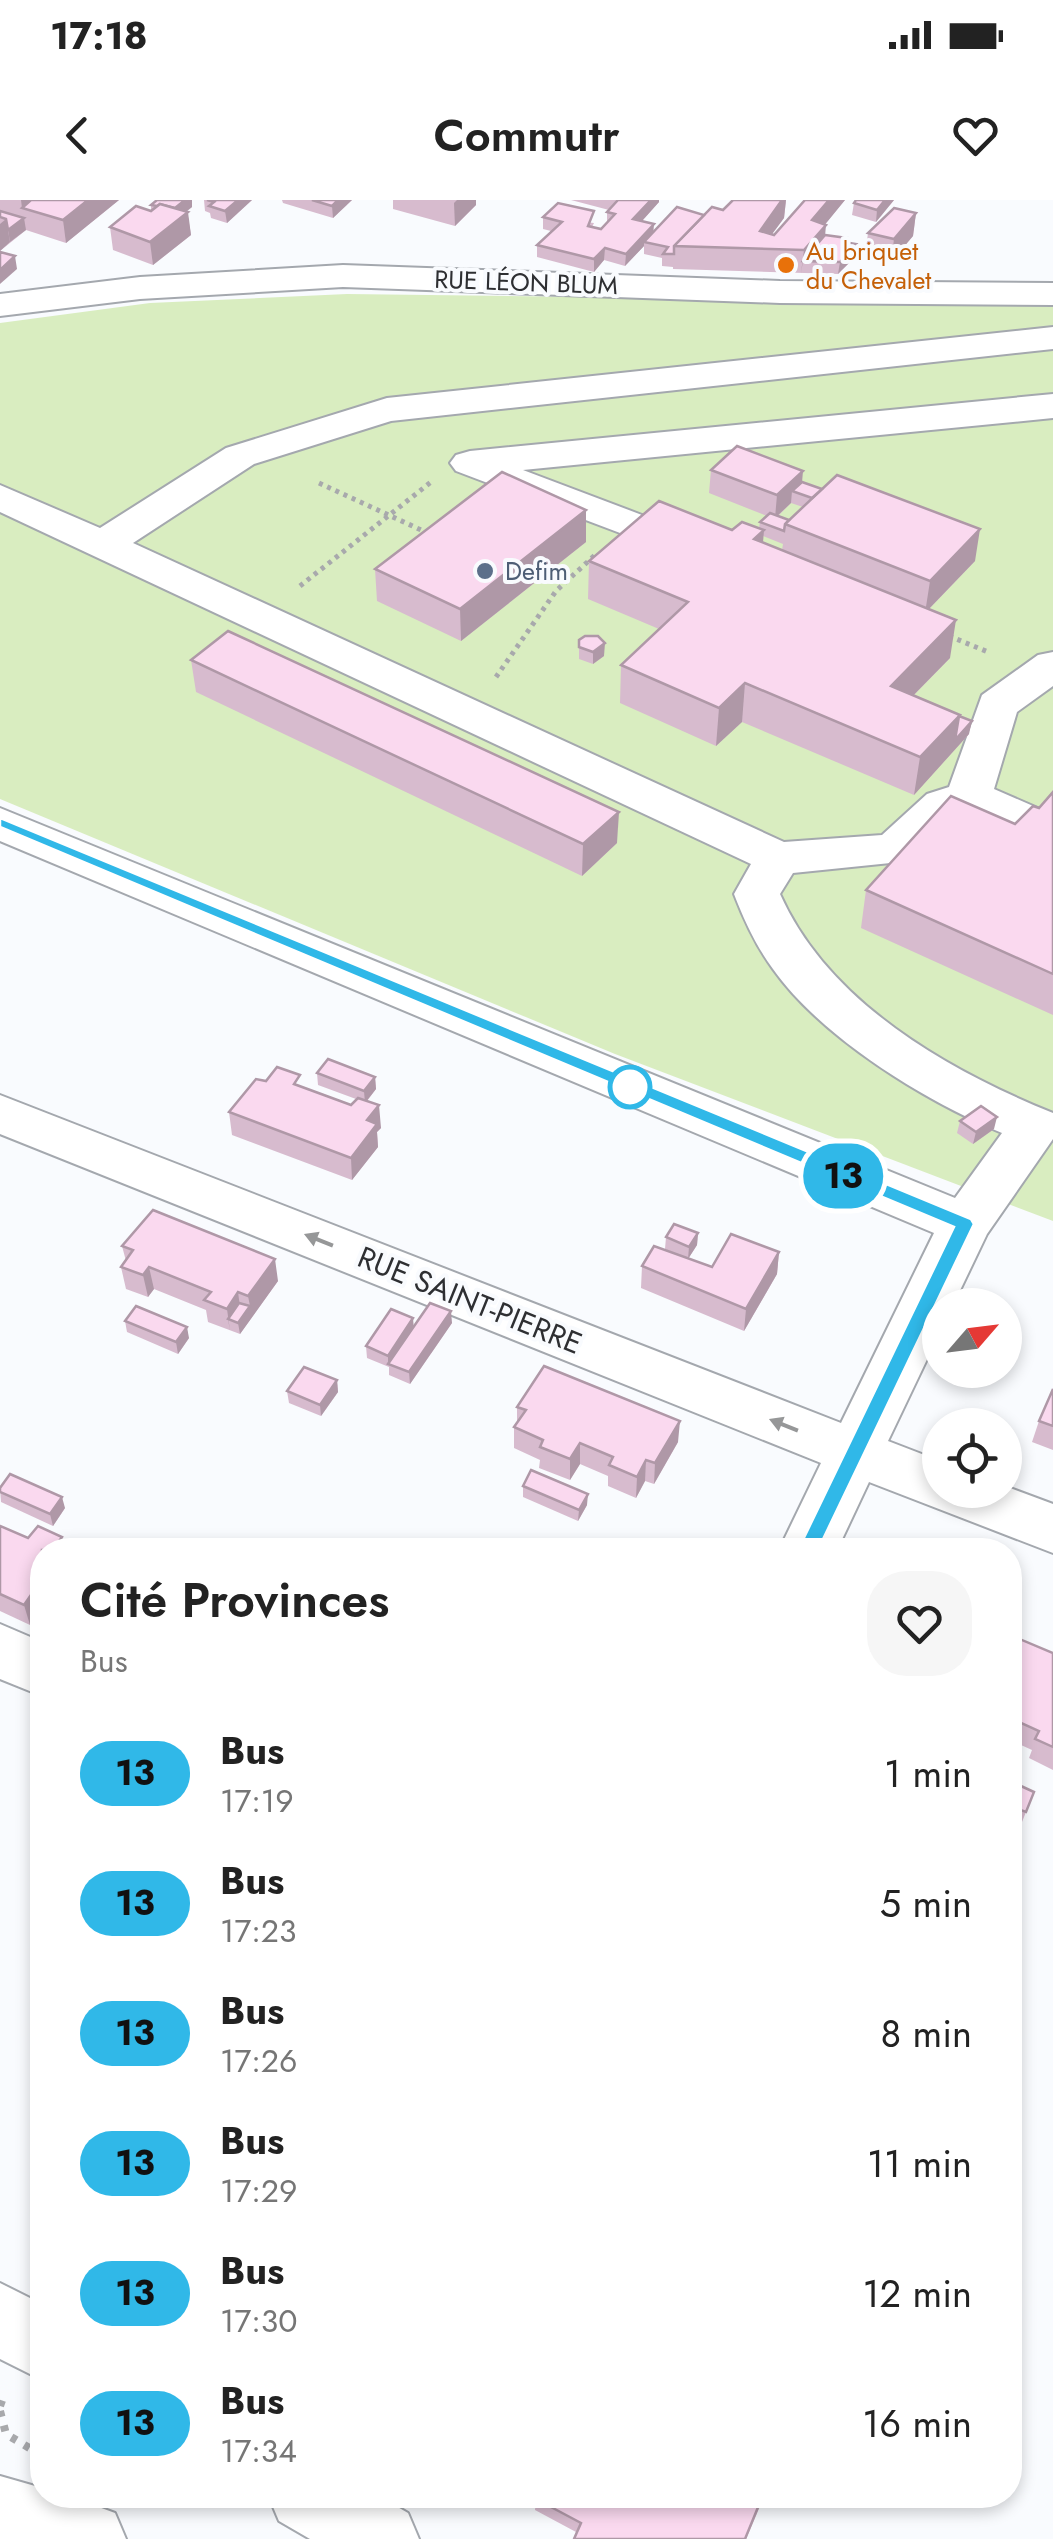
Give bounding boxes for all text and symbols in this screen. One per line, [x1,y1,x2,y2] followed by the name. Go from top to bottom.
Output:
[50,8,148,63] text: 17:18
[434,103,619,168] text: Commutr
[50,108,105,163] icon: back
[948,108,1003,163] icon: heart
[806,233,931,298] place label: Au briquet du Chevalet
[775,254,797,276] marker: Au briquet du Chevalet
[434,261,618,303] street label: RUE LÉON BLUM
[505,553,568,589] place label: Defim
[474,560,496,582] marker: Defim
[609,1066,651,1108] unlabelled marker
[798,1144,888,1208] line badge: 13
[823,1151,863,1201] text: 13
[304,1232,334,1248] one-way arrow
[351,1235,589,1365] street label: RUE SAINT-PIERRE
[922,1288,1022,1388] north arrow
[922,1288,1022,1508] map controls
[922,1408,1022,1508] button: locate
[769,1417,799,1432] one-way arrow
[80,1566,389,1635] text: Cité Provinces
[867,1571,972,1676] button: heart
[80,1638,128,1684] text: Bus
[220,1723,284,1778] text: Bus
[884,1746,972,1801] text: 1 min
[115,1748,155,1798] text: 13
[220,1778,294,1824] text: 17:19
[220,1853,284,1908] text: Bus
[880,1876,972,1931] text: 5 min
[115,1878,155,1928] text: 13
[220,1908,296,1954] text: 17:23
[220,1983,284,2038] text: Bus
[880,2006,972,2061] text: 8 min
[115,2008,155,2058] text: 13
[220,2038,297,2084] text: 17:26
[220,2113,284,2168] text: Bus
[867,2136,972,2191] text: 11 min
[115,2138,155,2188] text: 13
[220,2168,297,2214] text: 17:29
[220,2243,284,2298] text: Bus
[862,2266,972,2321] text: 12 min
[115,2268,155,2318] text: 13
[220,2298,297,2344] text: 17:30
[220,2373,284,2428] text: Bus
[862,2396,972,2451] text: 16 min
[115,2398,155,2448] text: 13
[220,2428,297,2474] text: 17:34

